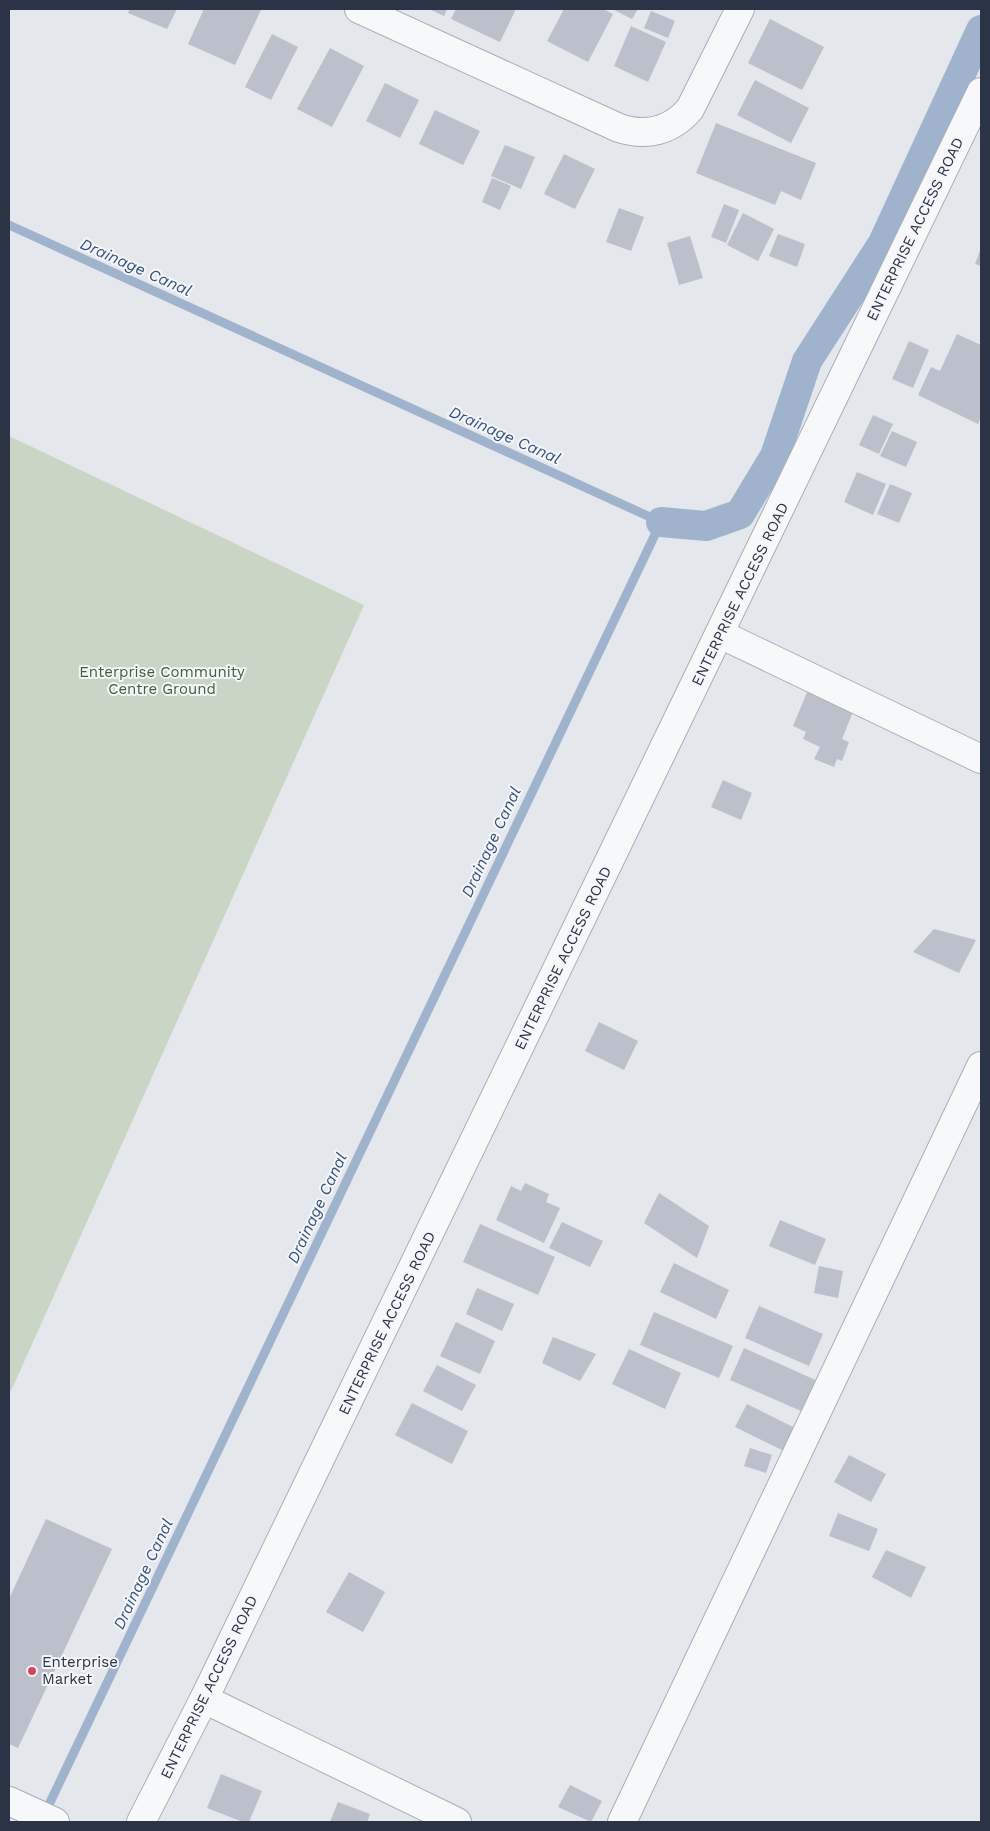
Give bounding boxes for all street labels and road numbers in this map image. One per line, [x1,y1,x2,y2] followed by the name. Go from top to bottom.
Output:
[863,134,967,324] street label: ENTERPRISE ACCESS ROAD
[688,499,792,689] street label: ENTERPRISE ACCESS ROAD
[511,863,615,1053] street label: ENTERPRISE ACCESS ROAD
[335,1228,439,1418] street label: ENTERPRISE ACCESS ROAD
[157,1592,261,1782] street label: ENTERPRISE ACCESS ROAD

